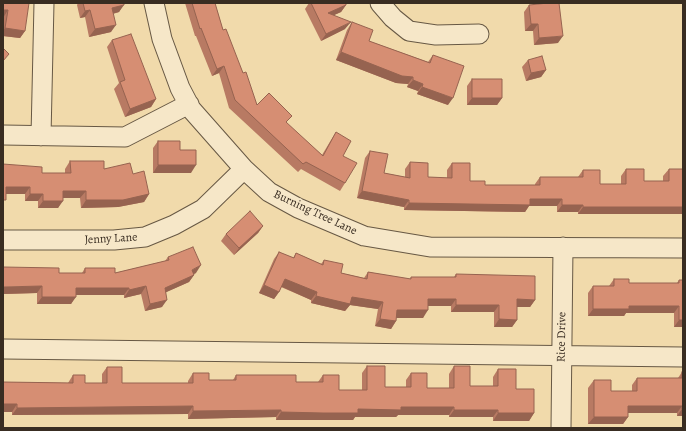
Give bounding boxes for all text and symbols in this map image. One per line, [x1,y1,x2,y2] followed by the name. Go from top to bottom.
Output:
[271,187,359,239] street label: Burning Tree Lane
[84,230,138,248] street label: Jenny Lane
[554,312,570,362] street label: Rice Drive

